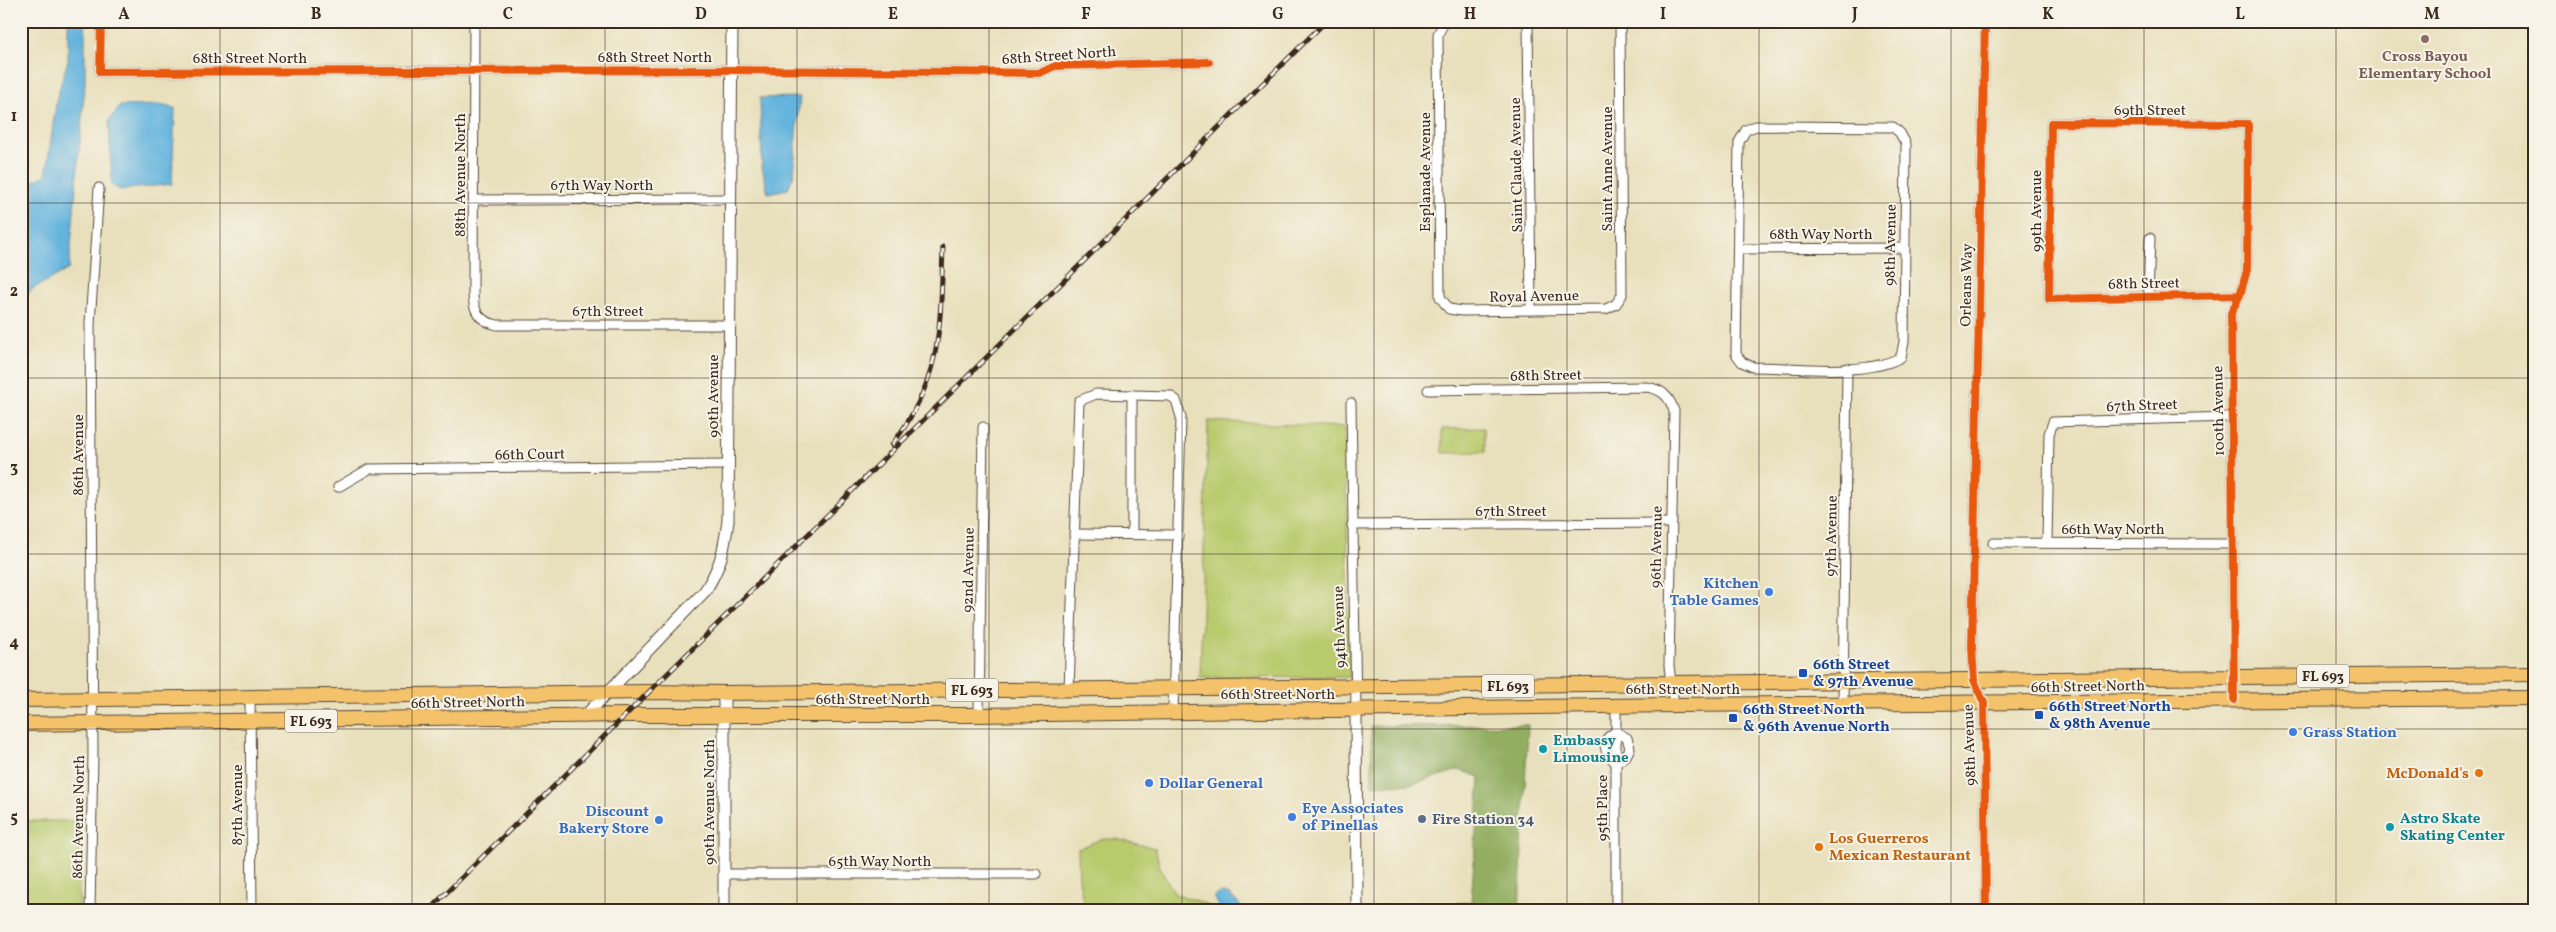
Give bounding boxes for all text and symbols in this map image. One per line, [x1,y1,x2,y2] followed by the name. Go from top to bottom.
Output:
[118,4,130,26] text: A
[311,4,322,26] text: B
[503,4,513,26] text: C
[695,4,707,26] text: D
[888,4,898,26] text: E
[1081,4,1091,26] text: F
[1272,4,1284,26] text: G
[1464,4,1476,26] text: H
[1660,4,1666,26] text: I
[1851,4,1858,26] text: J
[2042,4,2054,26] text: K
[2235,4,2245,26] text: L
[2424,4,2440,26] text: M
[2419,33,2431,45] marker: Cross Bayou Elementary School
[1001,42,1117,71] street label: 68th Street North
[2359,47,2491,85] place label: Cross Bayou Elementary School
[598,48,712,69] street label: 68th Street North
[193,49,307,70] street label: 68th Street North
[1506,97,1529,233] street label: Saint Claude Avenue
[2114,101,2186,122] street label: 69th Street
[11,106,17,128] text: 1
[1598,106,1619,232] street label: Saint Anne Avenue
[1416,112,1437,232] street label: Esplanade Avenue
[451,113,472,237] street label: 88th Avenue North
[2027,170,2048,252] street label: 99th Avenue
[551,176,654,197] street label: 67th Way North
[1880,204,1903,286] street label: 98th Avenue
[1769,225,1873,246] street label: 68th Way North
[1956,243,1979,327] street label: Orleans Way
[2108,273,2180,296] street label: 68th Street
[10,281,18,303] text: 2
[1489,286,1579,309] street label: Royal Avenue
[572,302,644,323] street label: 67th Street
[704,354,725,438] street label: 90th Avenue
[1510,365,1582,388] street label: 68th Street
[2208,366,2231,456] street label: 100th Avenue
[2106,395,2178,418] street label: 67th Street
[69,414,90,496] street label: 86th Avenue
[495,444,565,467] street label: 66th Court
[10,457,18,479] text: 3
[1821,495,1844,577] street label: 97th Avenue
[1475,502,1547,523] street label: 67th Street
[1646,506,1669,588] street label: 96th Avenue
[2061,520,2165,541] street label: 66th Way North
[958,527,981,613] street label: 92nd Avenue
[1670,574,1759,612] place label: Kitchen Table Games
[1329,585,1352,669] street label: 94th Avenue
[1763,586,1775,598] marker: Kitchen Table Games
[9,632,19,654] text: 4
[1813,655,1914,693] place label: 66th Street & 97th Avenue
[2297,664,2349,688] road number: FL 693
[1797,667,1809,679] marker: 66th Street & 97th Avenue
[1482,674,1534,698] road number: FL 693
[2031,676,2145,699] street label: 66th Street North
[946,678,998,702] road number: FL 693
[1626,680,1740,701] street label: 66th Street North
[1221,685,1335,706] street label: 66th Street North
[816,690,930,711] street label: 66th Street North
[411,692,525,715] street label: 66th Street North
[2049,697,2171,735] place label: 66th Street North & 98th Avenue
[1743,700,1890,738] place label: 66th Street North & 96th Avenue North
[1959,704,1982,786] street label: 98th Avenue
[285,709,337,732] road number: FL 693
[2033,709,2045,721] marker: 66th Street North & 98th Avenue
[1727,712,1739,724] marker: 66th Street North & 96th Avenue North
[2303,723,2397,744] place label: Grass Station
[2287,726,2299,738] marker: Grass Station
[1553,731,1629,769] place label: Embassy Limousine
[700,739,721,865] street label: 90th Avenue North
[1537,743,1549,755] marker: Embassy Limousine
[68,755,91,879] street label: 86th Avenue North
[228,764,249,846] street label: 87th Avenue
[2386,764,2469,785] place label: McDonald's
[2473,767,2485,779] marker: McDonald's
[1159,774,1263,795] place label: Dollar General
[1593,775,1614,841] street label: 95th Place
[1143,777,1155,789] marker: Dollar General
[1302,799,1404,837] place label: Eye Associates of Pinellas
[559,802,649,840] place label: Discount Bakery Store
[10,807,18,829] text: 5
[2400,809,2505,847] place label: Astro Skate Skating Center
[1432,810,1534,831] place label: Fire Station 34
[1286,811,1298,823] marker: Eye Associates of Pinellas
[1416,813,1428,825] marker: Fire Station 34
[653,814,665,826] marker: Discount Bakery Store
[2384,821,2396,833] marker: Astro Skate Skating Center
[1829,829,1971,867] place label: Los Guerreros Mexican Restaurant
[1813,841,1825,853] marker: Los Guerreros Mexican Restaurant
[829,852,931,873] street label: 65th Way North

